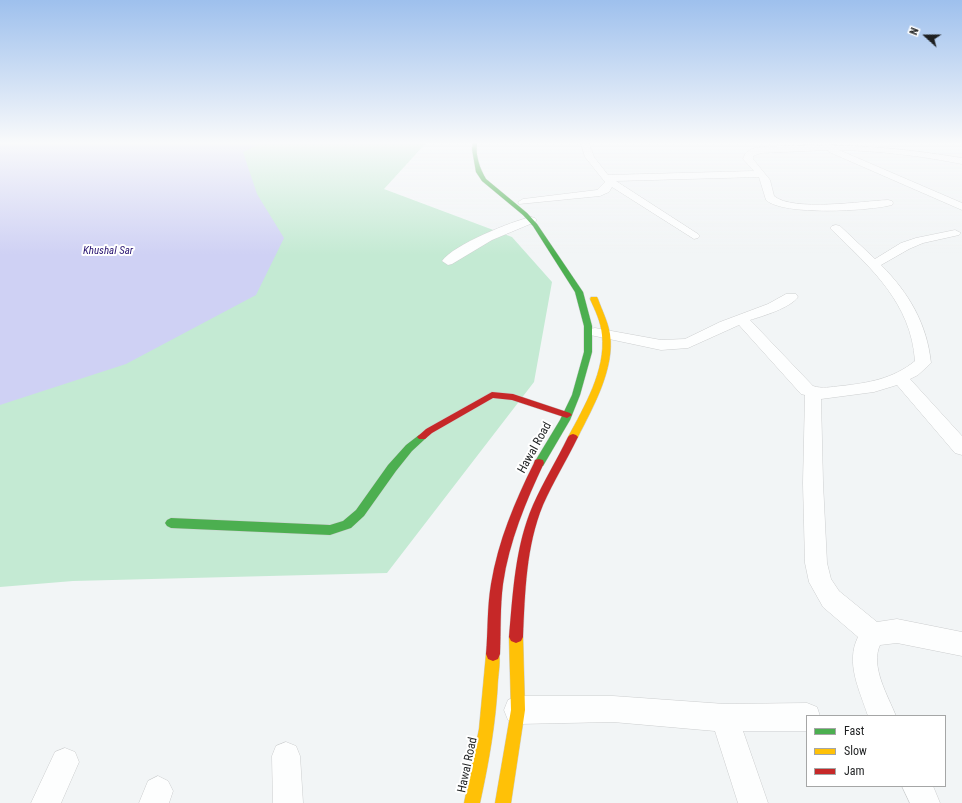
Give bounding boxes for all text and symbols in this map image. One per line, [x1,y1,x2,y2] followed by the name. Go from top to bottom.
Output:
[906,16,946,56] north arrow
[907,26,922,37] text: N
[83,244,133,258] water label: Khushal Sar
[515,420,555,476] street label: Hawal Road
[806,715,946,787] legend
[844,724,864,738] text: Fast
[455,736,481,794] street label: Hawal Road
[844,744,867,758] text: Slow
[844,764,865,778] text: Jam

